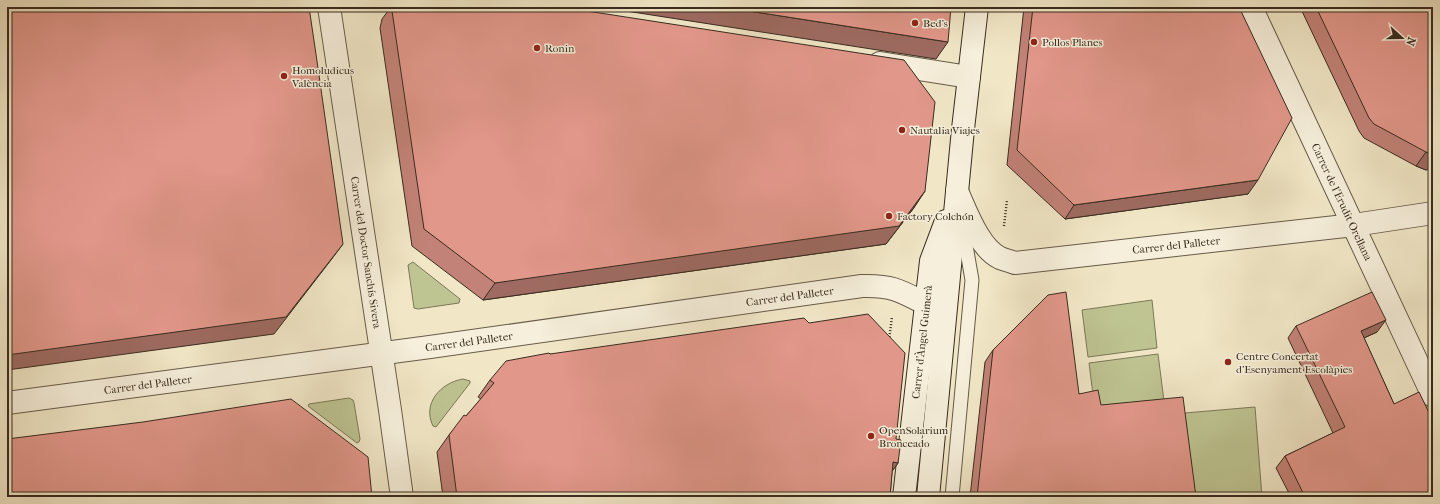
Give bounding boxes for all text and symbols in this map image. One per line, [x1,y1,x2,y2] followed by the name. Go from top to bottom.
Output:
[923,17,948,30] place label: Bed's
[910,18,920,28] marker: Bed's
[1382,18,1422,58] north arrow
[1403,35,1418,48] text: N
[1042,36,1102,49] place label: Pollos Planes
[1029,37,1039,47] marker: Pollos Planes
[545,42,575,55] place label: Ronin
[532,43,542,53] marker: Ronin
[291,64,354,90] place label: Homoludicus València
[279,71,289,81] marker: Homoludicus València
[910,124,980,137] place label: Nautalia Viajes
[897,125,907,135] marker: Nautalia Viajes
[1309,141,1375,264] street label: Carrer de l’Erudit Orellana
[348,175,384,330] street label: Carrer del Doctor Sanchís Sivera
[897,210,974,223] place label: Factory Colchón
[884,211,894,221] marker: Factory Colchón
[1132,234,1221,257] street label: Carrer del Palleter
[745,284,835,309] street label: Carrer del Palleter
[909,284,935,399] street label: Carrer d'Àngel Guimerà
[424,329,514,355] street label: Carrer del Palleter
[1236,350,1352,376] place label: Centre Concertat d'Esenyament Escolàpies
[1223,357,1233,367] marker: Centre Concertat d'Esenyament Escolàpies
[103,373,193,397] street label: Carrer del Palleter
[879,424,949,450] place label: OpenSolarium Bronceado
[866,431,876,441] marker: OpenSolarium Bronceado

